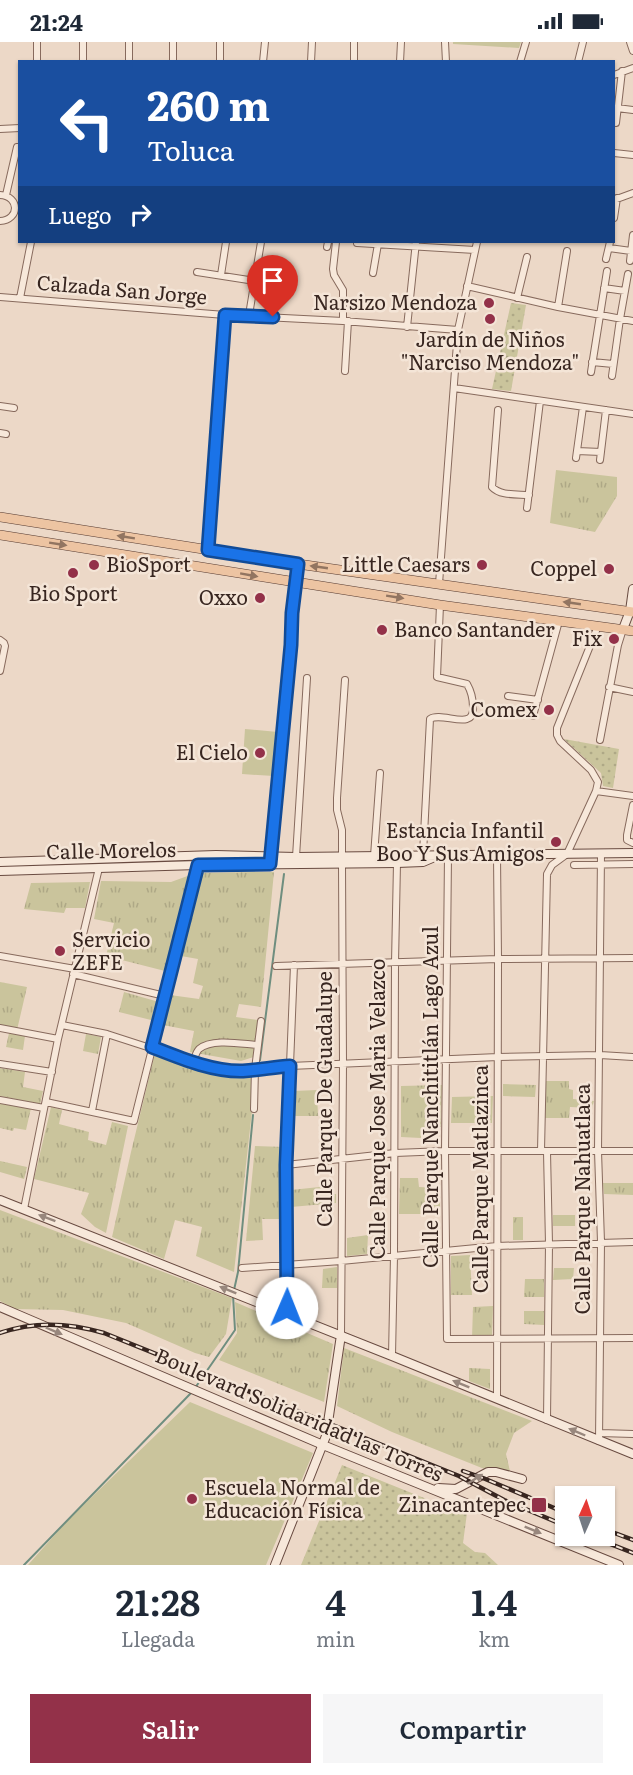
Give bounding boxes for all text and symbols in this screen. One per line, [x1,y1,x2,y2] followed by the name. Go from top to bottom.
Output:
[30,5,83,38] text: 21:24
[147,72,270,134] text: 260 m
[48,84,126,162] icon: left
[147,129,234,169] text: Toluca
[48,198,112,231] text: Luego
[124,198,157,231] icon: right
[247,255,298,317] pin
[256,264,289,297] icon: arrive
[36,266,209,310] street label: Calzada San Jorge
[313,286,477,316] place label: Narsizo Mendoza
[482,296,496,310] marker: Narsizo Mendoza
[483,312,497,326] marker: Jardín de Niños "Narciso Mendoza"
[401,323,579,376] place label: Jardín de Niños "Narciso Mendoza"
[117,533,136,542] one-way arrow
[48,540,67,549] one-way arrow
[106,548,191,578] place label: BioSport
[342,548,470,578] place label: Little Caesars
[530,552,597,582] place label: Coppel
[87,558,101,572] marker: BioSport
[475,558,489,572] marker: Little Caesars
[602,562,616,576] marker: Coppel
[309,563,328,572] one-way arrow
[66,566,80,580] marker: Bio Sport
[240,571,259,580] one-way arrow
[29,577,117,607] place label: Bio Sport
[199,581,248,611] place label: Oxxo
[253,591,267,605] marker: Oxxo
[386,593,405,602] one-way arrow
[562,599,581,608] one-way arrow
[394,613,555,643] place label: Banco Santander
[572,622,603,652] place label: Fix
[375,623,389,637] marker: Banco Santander
[607,632,621,646] marker: Fix
[471,693,538,723] place label: Comex
[542,703,556,717] marker: Comex
[176,736,248,766] place label: El Cielo
[253,746,267,760] marker: El Cielo
[376,814,544,867] place label: Estancia Infantil Boo Y Sus Amigos
[46,833,176,865] street label: Calle Morelos
[549,835,563,849] marker: Estancia Infantil Boo Y Sus Amigos
[72,923,150,976] place label: Servicio ZEFE
[414,926,444,1268] street label: Calle Parque Nanchititlán Lago Azul
[53,944,67,958] marker: Servicio ZEFE
[361,959,391,1259] street label: Calle Parque Jose Maria Velazco
[308,971,338,1227] street label: Calle Parque De Guadalupe
[464,1065,494,1293] street label: Calle Parque Matlazinca
[566,1083,596,1315] street label: Calle Parque Nahuatlaca
[38,1212,56,1222] one-way arrow
[255,1276,319,1340] position arrow
[219,1285,237,1294] one-way arrow
[45,1326,63,1336] one-way arrow
[151,1339,448,1487] street label: Boulevard Solidaridad las Torres
[452,1379,470,1389] one-way arrow
[567,1427,585,1437] one-way arrow
[204,1471,380,1524] place label: Escuela Normal de Educación Física
[467,1473,483,1484] one-way arrow
[555,1486,615,1546] north arrow
[555,1486,615,1546] map controls
[398,1488,526,1518] place label: Zinacantepec
[185,1492,199,1506] marker: Escuela Normal de Educación Física
[530,1496,548,1514] marker: Zinacantepec
[524,1526,542,1535] one-way arrow
[116,1574,200,1627] text: 21:28
[325,1574,346,1627] text: 4
[471,1574,517,1627] text: 1.4
[121,1623,195,1653] text: Llegada
[316,1623,355,1653] text: min
[478,1623,510,1653] text: km
[30,1694,311,1763] button: Salir
[323,1694,603,1763] button: Compartir

